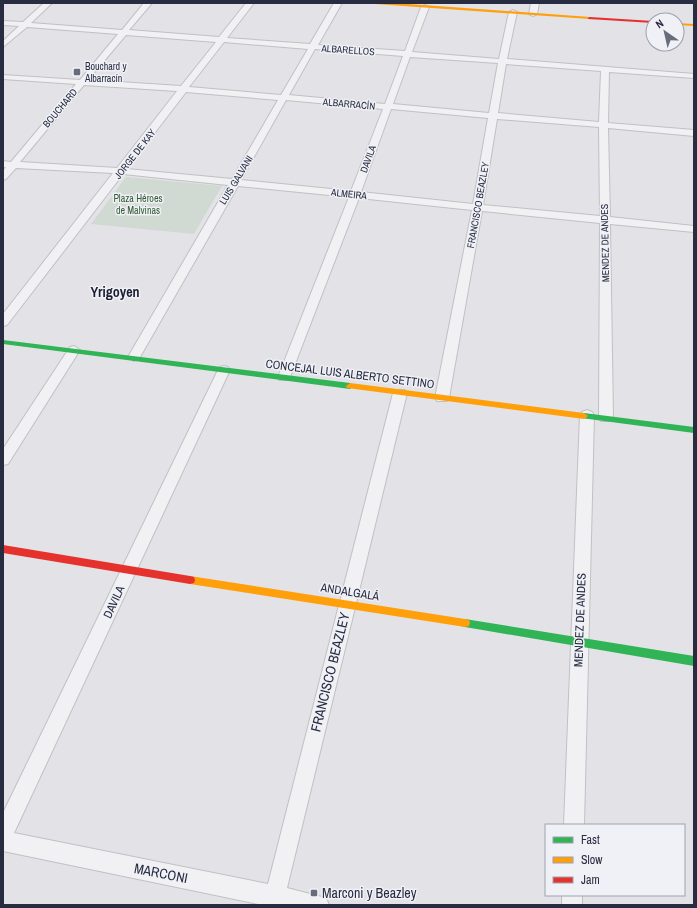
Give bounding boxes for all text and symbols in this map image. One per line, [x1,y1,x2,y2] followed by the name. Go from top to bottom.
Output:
[645,12,685,52] north arrow
[653,16,666,31] text: N
[320,42,376,58] street label: ALBARELLOS
[84,60,127,85] place label: Bouchard y Albarracín
[72,67,82,77] marker: Bouchard y Albarracín
[40,86,80,130] street label: BOUCHARD
[321,95,376,113] street label: ALBARRACÍN
[111,126,159,182] street label: JORGE DE KAY
[357,143,379,175] street label: DAVILA
[216,153,256,207] street label: LUIS GALVANI
[464,160,492,249] street label: FRANCISCO BEAZLEY
[329,186,368,202] street label: ALMEIRA
[113,192,163,217] park label: Plaza Héroes de Malvinas
[598,203,612,282] street label: MENDEZ DE ANDES
[90,283,140,301] district label: Yrigoyen
[265,356,436,392] street label: CONCEJAL LUIS ALBERTO SETTINO
[570,572,590,667] street label: MENDEZ DE ANDES
[319,579,381,605] street label: ANDALGALÁ
[100,583,129,621] street label: DAVILA
[306,610,354,734] street label: FRANCISCO BEAZLEY
[545,824,685,896] legend
[581,832,600,848] text: Fast
[581,852,603,868] text: Slow
[133,859,189,887] street label: MARCONI
[581,872,600,888] text: Jam
[322,884,417,902] place label: Marconi y Beazley
[309,888,319,898] marker: Marconi y Beazley

